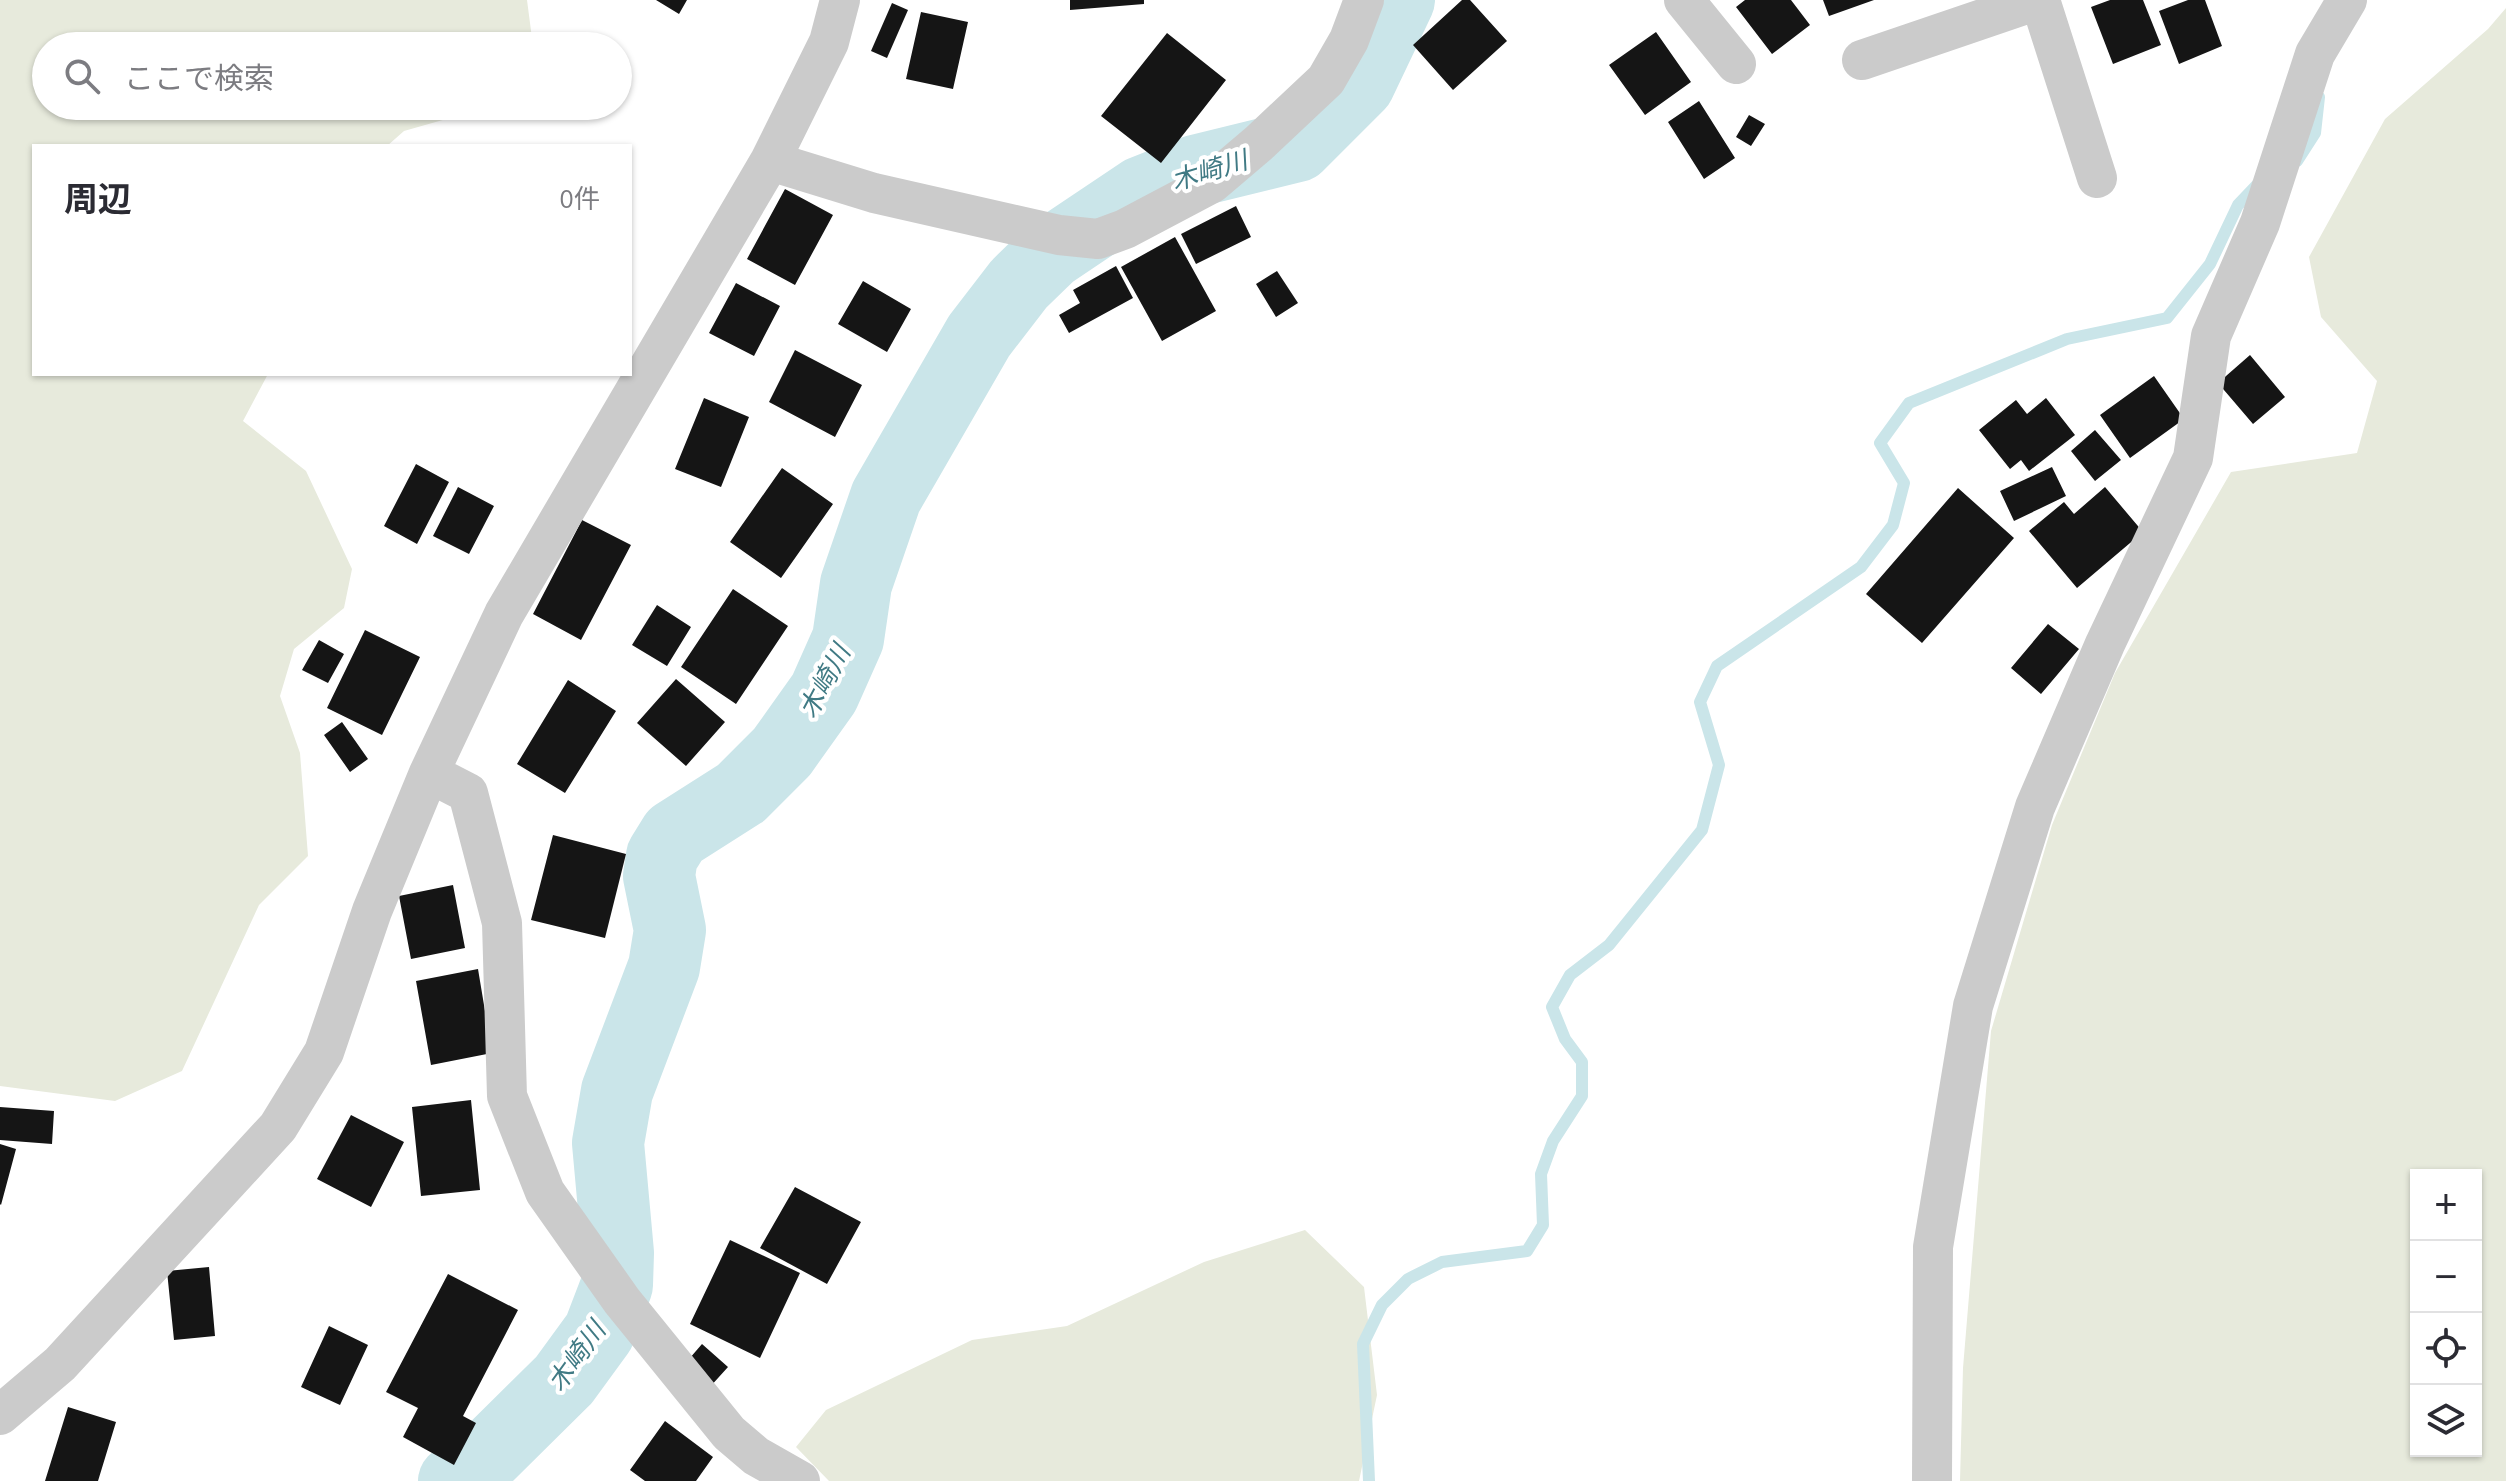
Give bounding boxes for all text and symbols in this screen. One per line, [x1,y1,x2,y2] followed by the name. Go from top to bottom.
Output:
[32,32,632,120] search box
[60,54,104,98] icon: search
[124,61,274,95] text: ここで検索
[1167,144,1253,195] water label: 木崎川
[64,179,132,217] text: 周辺
[559,184,600,213] text: 0件
[793,637,857,722] water label: 木崎川
[2410,1169,2482,1457] map controls
[2410,1169,2482,1241] button: +
[2410,1241,2482,1313] button: −
[2410,1313,2482,1385] button: locate
[541,1314,612,1396] water label: 木崎川
[2410,1385,2482,1457] button: layers

